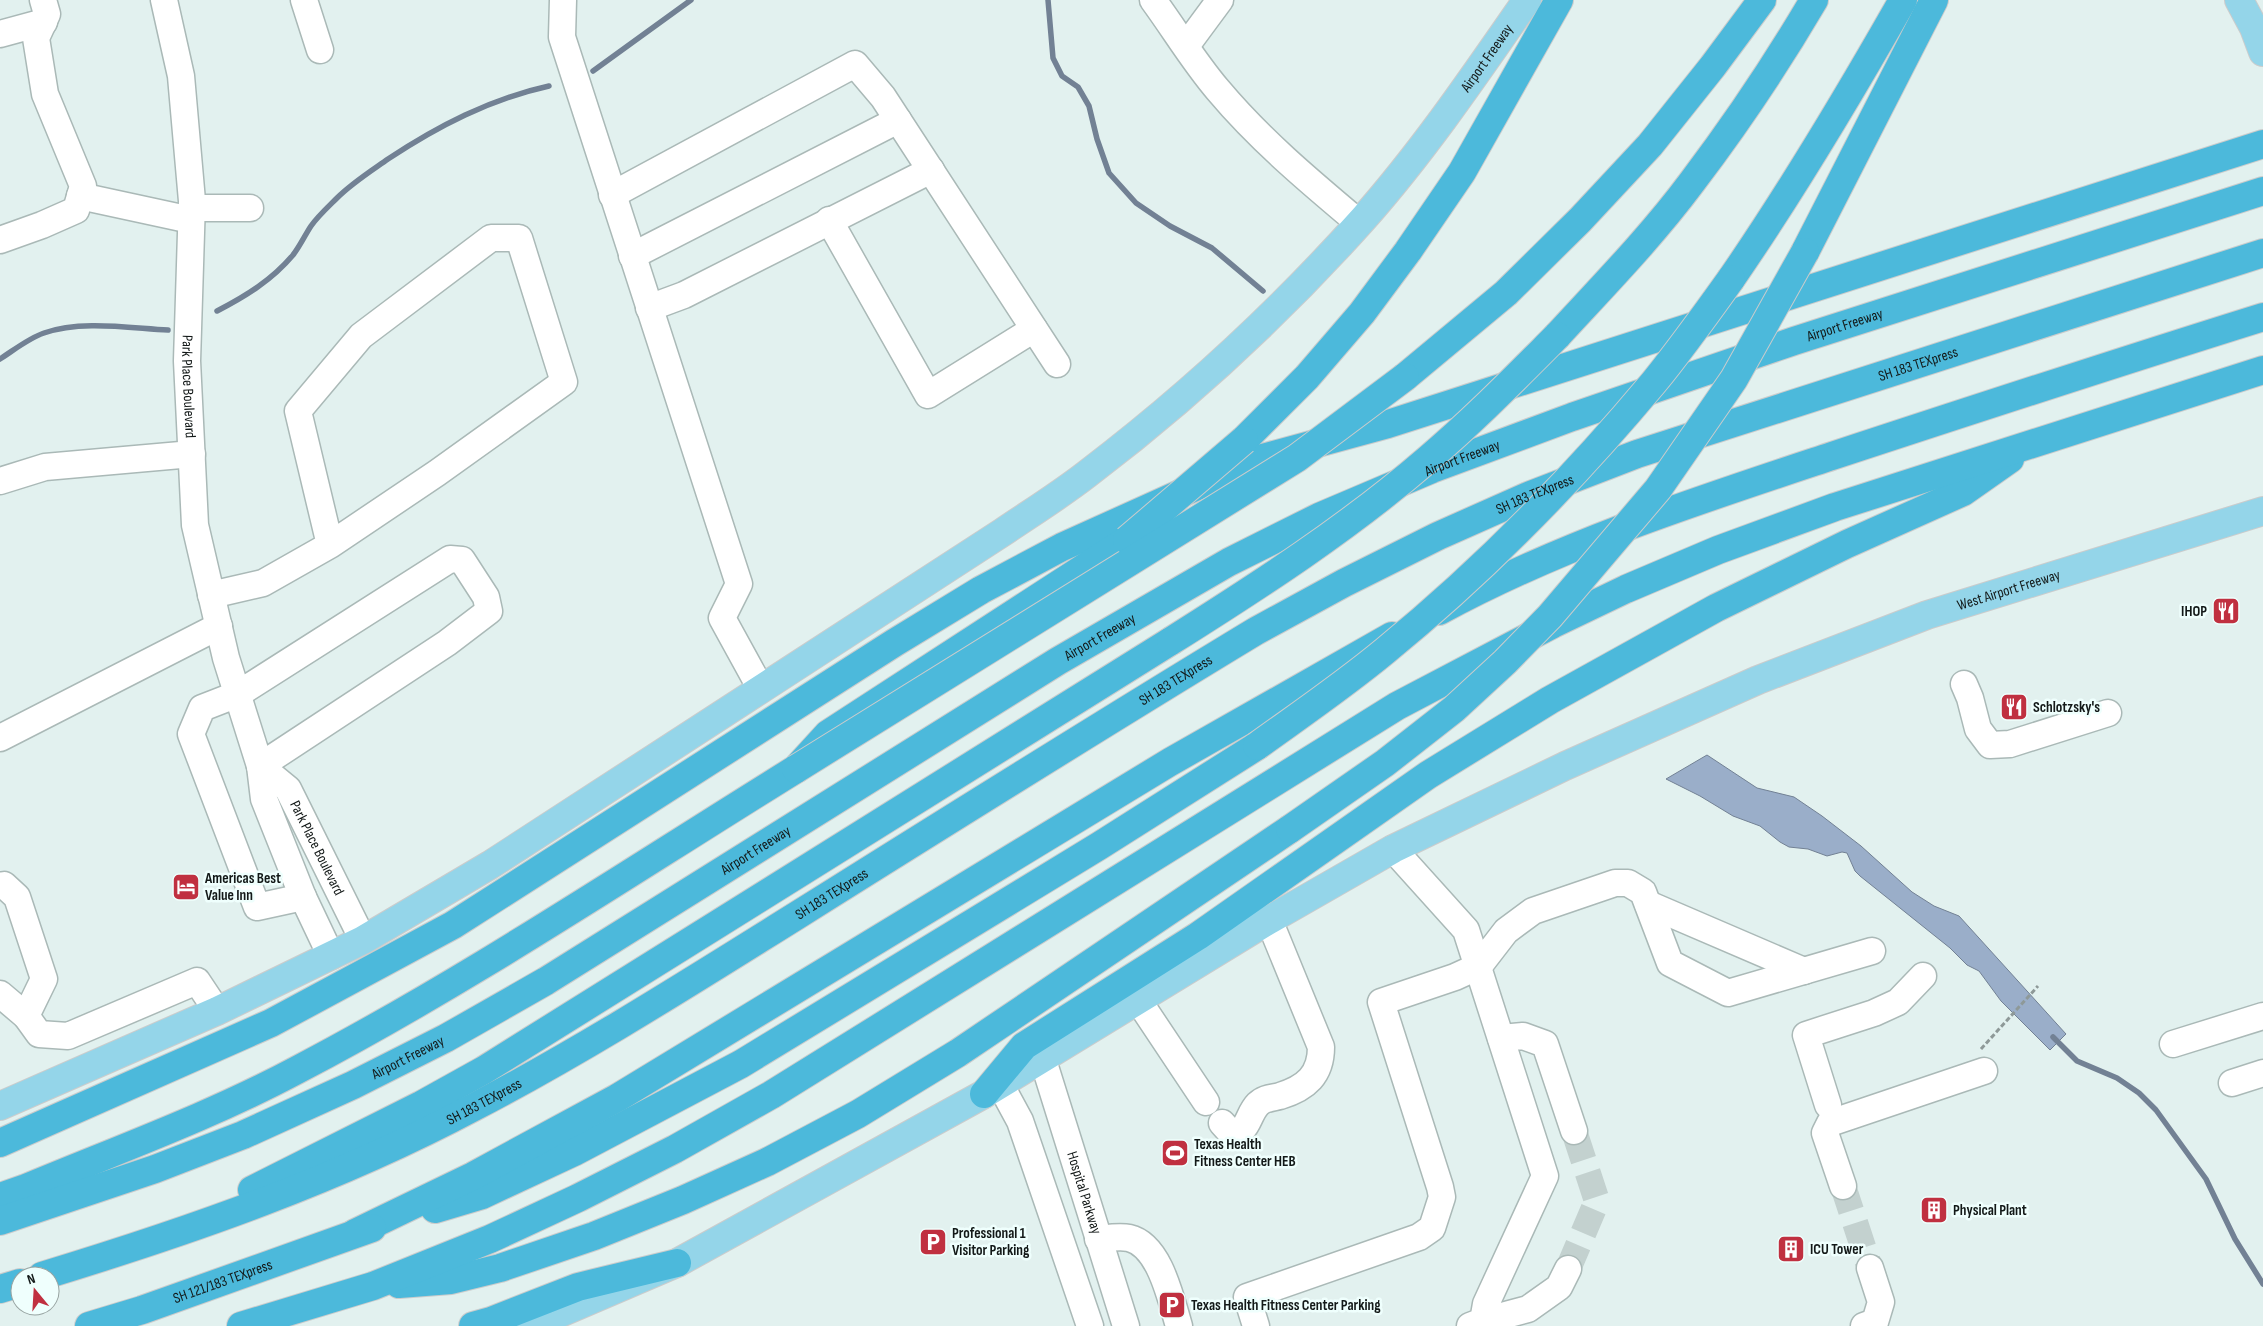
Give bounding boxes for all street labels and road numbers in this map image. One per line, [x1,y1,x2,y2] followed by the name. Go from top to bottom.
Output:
[1456,20,1517,97] street label: Airport Freeway
[1803,304,1885,346] street label: Airport Freeway
[177,335,200,439] street label: Park Place Boulevard
[1876,342,1960,385] street label: SH 183 TEXpress
[1421,435,1503,481] street label: Airport Freeway
[1493,470,1576,519] street label: SH 183 TEXpress
[1955,565,2063,615] street label: West Airport Freeway
[1060,609,1139,665] street label: Airport Freeway
[1135,650,1216,710] street label: SH 183 TEXpress
[286,797,349,898] street label: Park Place Boulevard
[716,821,794,880] street label: Airport Freeway
[791,864,872,924] street label: SH 183 TEXpress
[367,1031,447,1084] street label: Airport Freeway
[443,1074,525,1129] street label: SH 183 TEXpress
[1063,1149,1106,1237] street label: Hospital Parkway
[170,1255,275,1308] street label: SH 121/183 TEXpress

